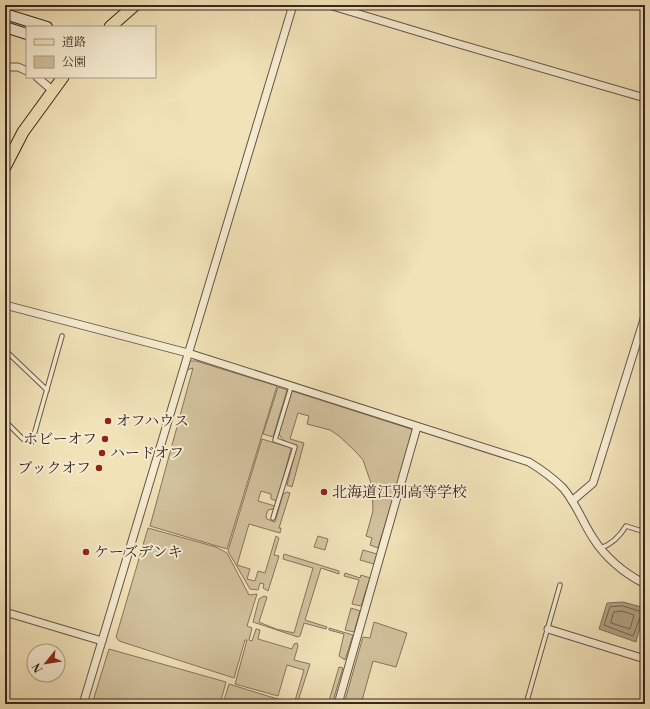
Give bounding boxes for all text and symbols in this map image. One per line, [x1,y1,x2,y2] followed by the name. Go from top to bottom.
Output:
[26,26,156,78] legend
[62,35,86,50] text: 道路
[62,55,86,70] text: 公園
[116,412,189,431] place label: オフハウス
[103,416,113,426] marker: オフハウス
[23,430,97,449] place label: ホビーオフ
[100,434,110,444] marker: ホビーオフ
[110,444,184,463] place label: ハードオフ
[97,448,107,458] marker: ハードオフ
[17,459,91,478] place label: ブックオフ
[94,463,104,473] marker: ブックオフ
[332,483,467,502] place label: 北海道江別高等学校
[319,487,329,497] marker: 北海道江別高等学校
[94,543,183,562] place label: ケーズデンキ
[81,547,91,557] marker: ケーズデンキ
[26,643,66,683] north arrow
[30,660,46,675] text: N

